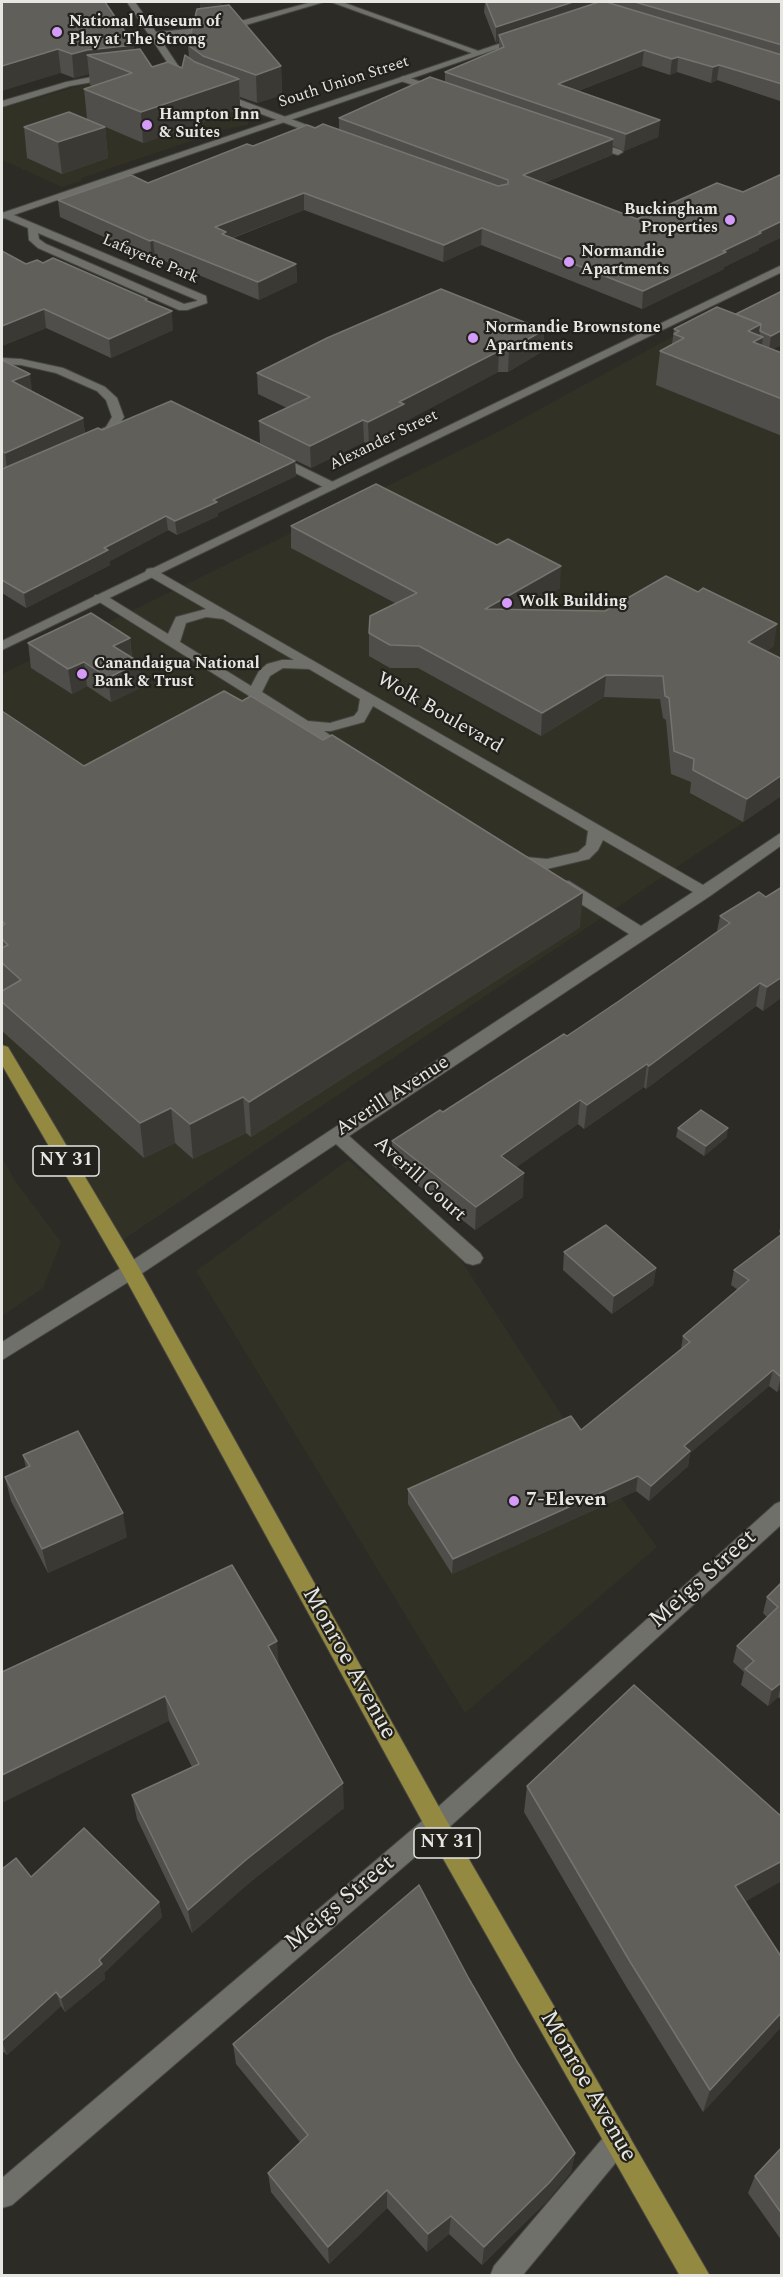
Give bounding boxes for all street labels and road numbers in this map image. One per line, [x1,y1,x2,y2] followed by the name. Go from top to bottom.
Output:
[276,53,412,113] street label: South Union Street
[99,231,201,289] street label: Lafayette Park
[327,406,441,476] street label: Alexander Street
[372,668,506,760] street label: Wolk Boulevard
[332,1051,454,1143] street label: Averill Avenue
[368,1132,470,1228] street label: Averill Court
[33,1146,99,1176] road number: NY 31
[644,1524,764,1636] street label: Meigs Street
[294,1583,402,1745] street label: Monroe Avenue
[414,1828,480,1858] road number: NY 31
[280,1850,402,1958] street label: Meigs Street
[532,2006,642,2168] street label: Monroe Avenue

